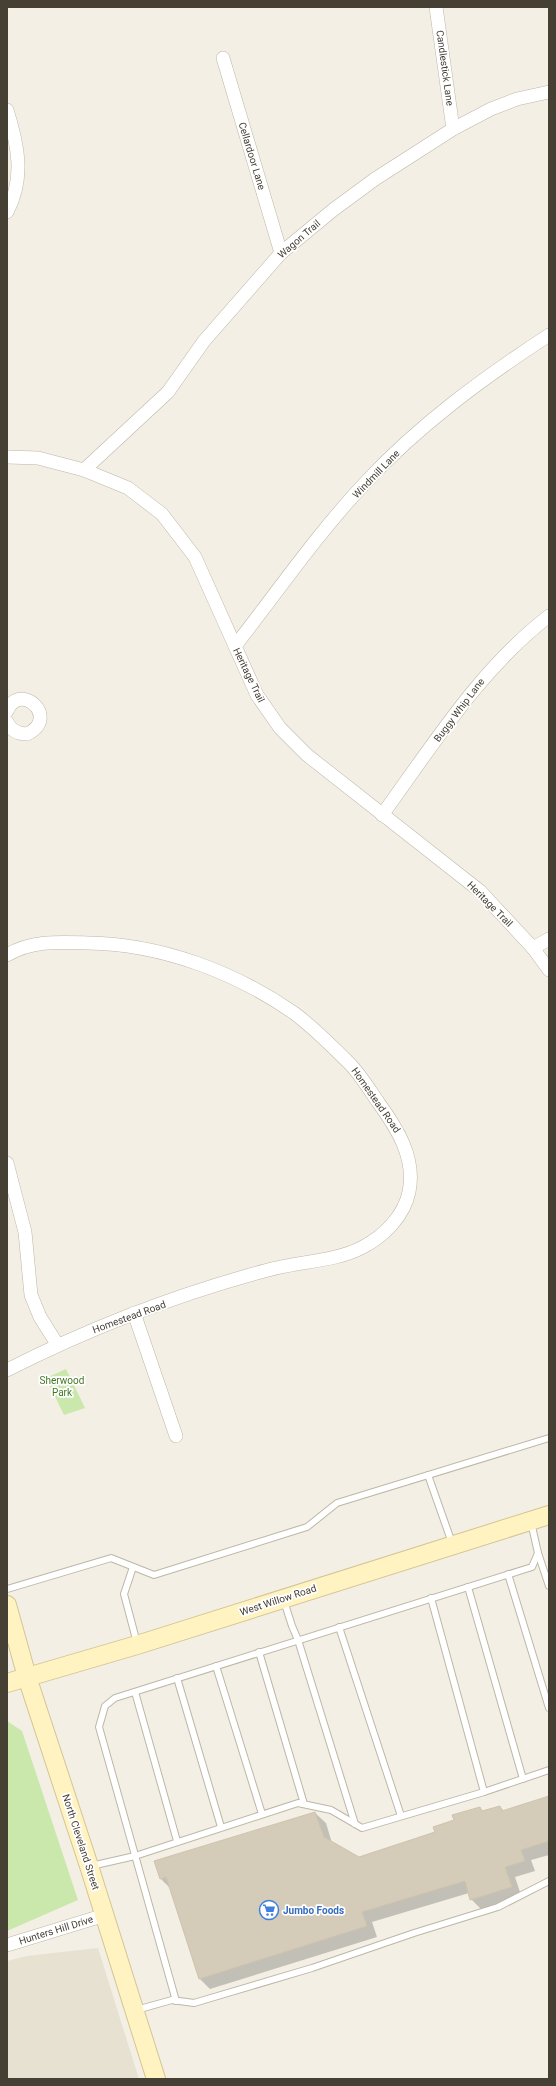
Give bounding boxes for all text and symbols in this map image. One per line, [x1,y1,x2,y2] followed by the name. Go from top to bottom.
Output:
[434,30,456,106] street label: Candlestick Lane
[237,121,267,191] street label: Cellardoor Lane
[276,218,322,260] street label: Wagon Trail
[350,448,402,500] street label: Windmill Lane
[231,646,267,704] street label: Heritage Trail
[432,676,486,744] street label: Buggy Whip Lane
[465,879,515,929] street label: Heritage Trail
[349,1065,403,1135] street label: Homestead Road
[91,1299,167,1335] street label: Homestead Road
[40,1375,84,1398] park label: Sherwood Park
[238,1582,318,1618] street label: West Willow Road
[60,1793,102,1891] street label: North Cleveland Street
[258,1899,280,1921] supermarket icon: Jumbo Foods
[283,1905,344,1916] place label: Jumbo Foods
[17,1913,95,1947] street label: Hunters Hill Drive

